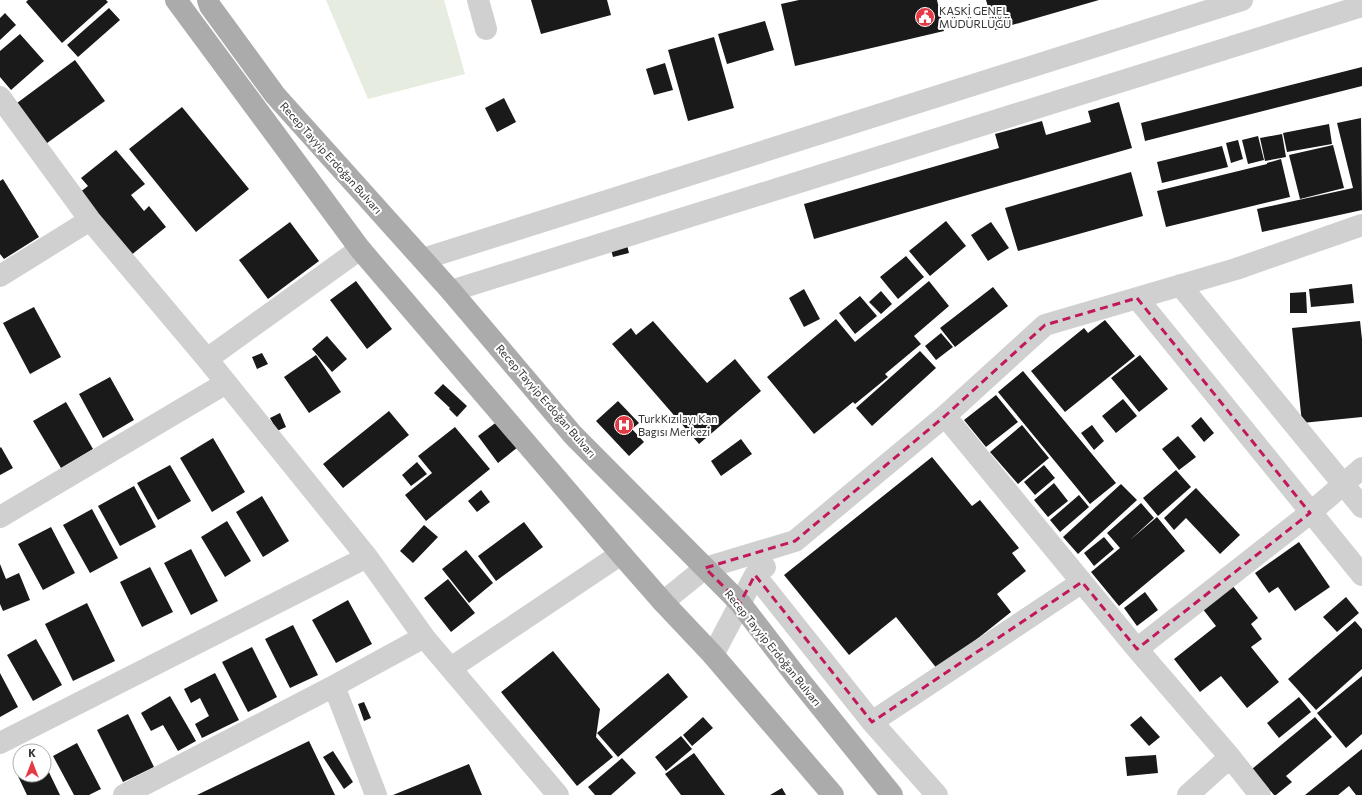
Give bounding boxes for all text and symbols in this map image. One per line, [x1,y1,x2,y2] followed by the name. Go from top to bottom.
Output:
[939,3,1011,30] place label: KASKİ GENEL MÜDÜRLÜĞÜ
[914,6,936,28] public building icon: KASKİ GENEL MÜDÜRLÜĞÜ
[278,99,385,216] street label: Recep Tayyip Erdoğan Bulvarı
[494,342,599,460] street label: Recep Tayyip Erdoğan Bulvarı
[638,412,718,438] place label: TurkKızılayı Kan Bagısı Merkezi
[613,414,635,436] hospital icon: TurkKızılayı Kan Bagısı Merkezi
[723,587,824,708] street label: Recep Tayyip Erdoğan Bulvarı
[12,743,52,783] north arrow
[28,746,36,759] text: K

